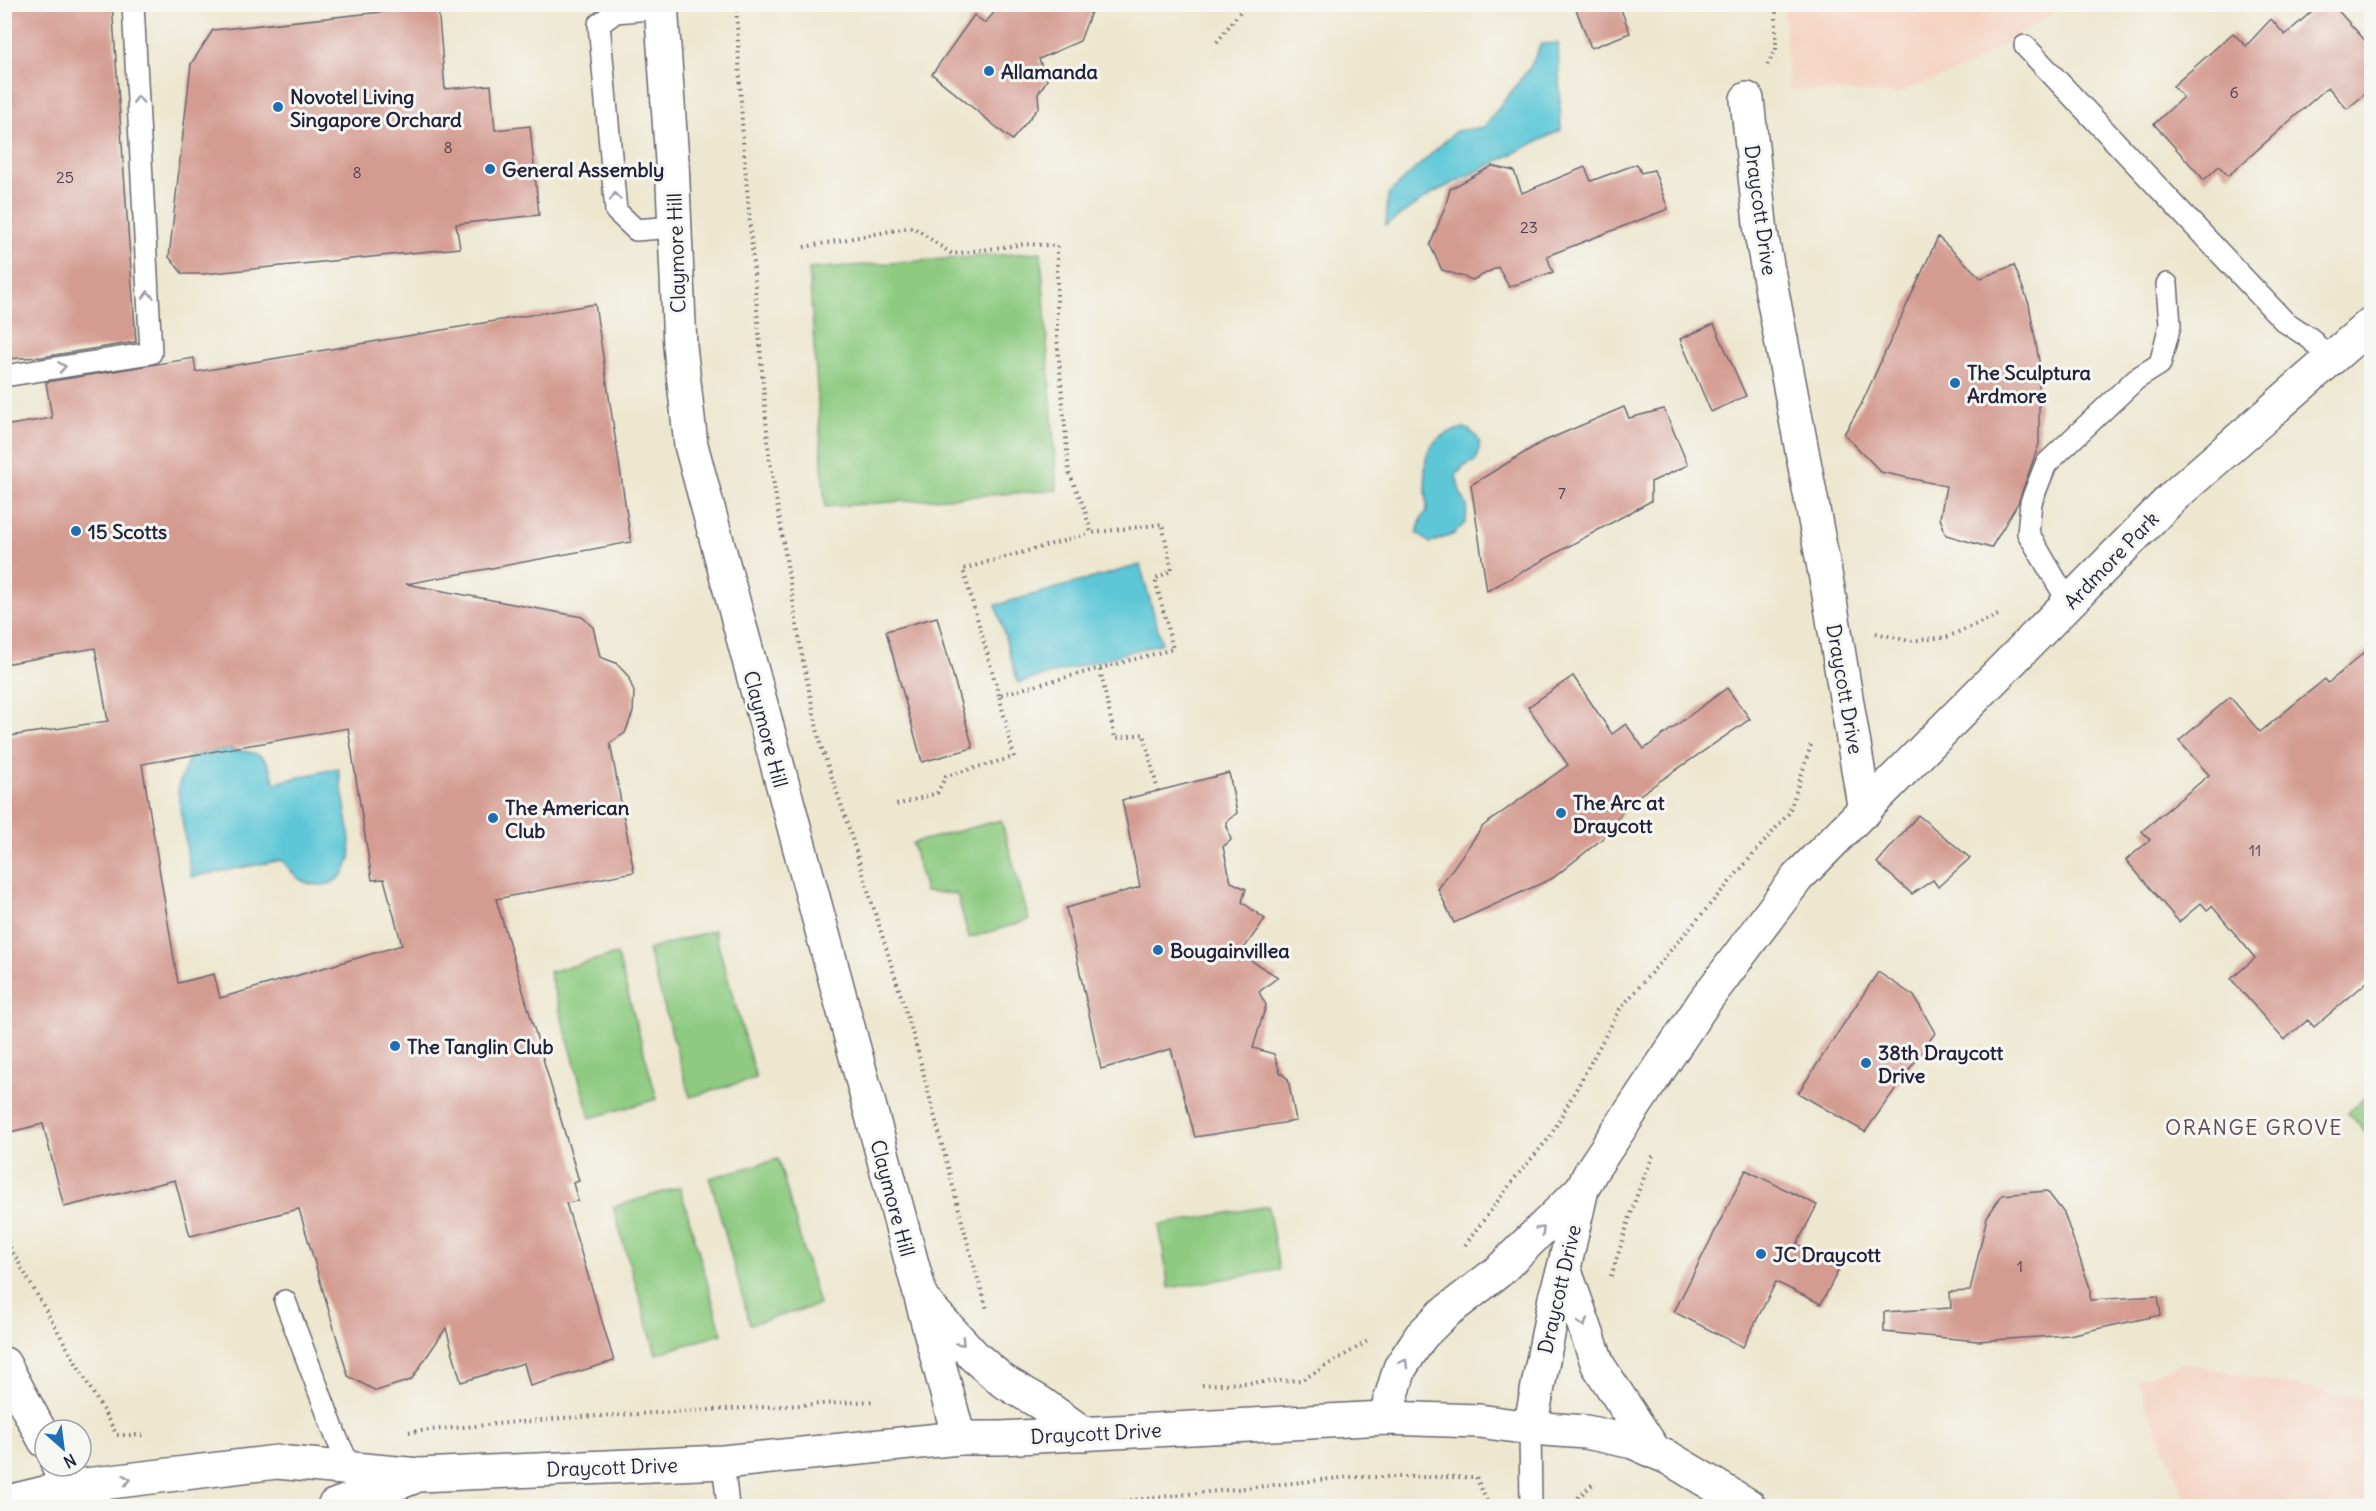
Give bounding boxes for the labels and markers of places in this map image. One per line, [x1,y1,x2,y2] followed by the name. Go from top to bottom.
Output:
[1001,59,1099,84] place label: Allamanda
[982,64,996,78] marker: Allamanda
[290,84,462,132] place label: Novotel Living Singapore Orchard
[271,100,285,114] marker: Novotel Living Singapore Orchard
[502,157,664,182] place label: General Assembly
[483,162,497,176] marker: General Assembly
[1967,360,2092,408] place label: The Sculptura Ardmore
[1948,376,1962,390] marker: The Sculptura Ardmore
[88,519,167,544] place label: 15 Scotts
[69,524,83,538] marker: 15 Scotts
[1573,790,1665,838] place label: The Arc at Draycott
[505,795,630,843] place label: The American Club
[1554,806,1568,820] marker: The Arc at Draycott
[486,811,500,825] marker: The American Club
[1170,938,1290,963] place label: Bougainvillea
[1151,943,1165,957] marker: Bougainvillea
[407,1034,554,1059] place label: The Tanglin Club
[388,1039,402,1053] marker: The Tanglin Club
[1878,1040,2004,1088] place label: 38th Draycott Drive
[1859,1056,1873,1070] marker: 38th Draycott Drive
[1773,1242,1881,1267] place label: JC Draycott
[1754,1247,1768,1261] marker: JC Draycott

